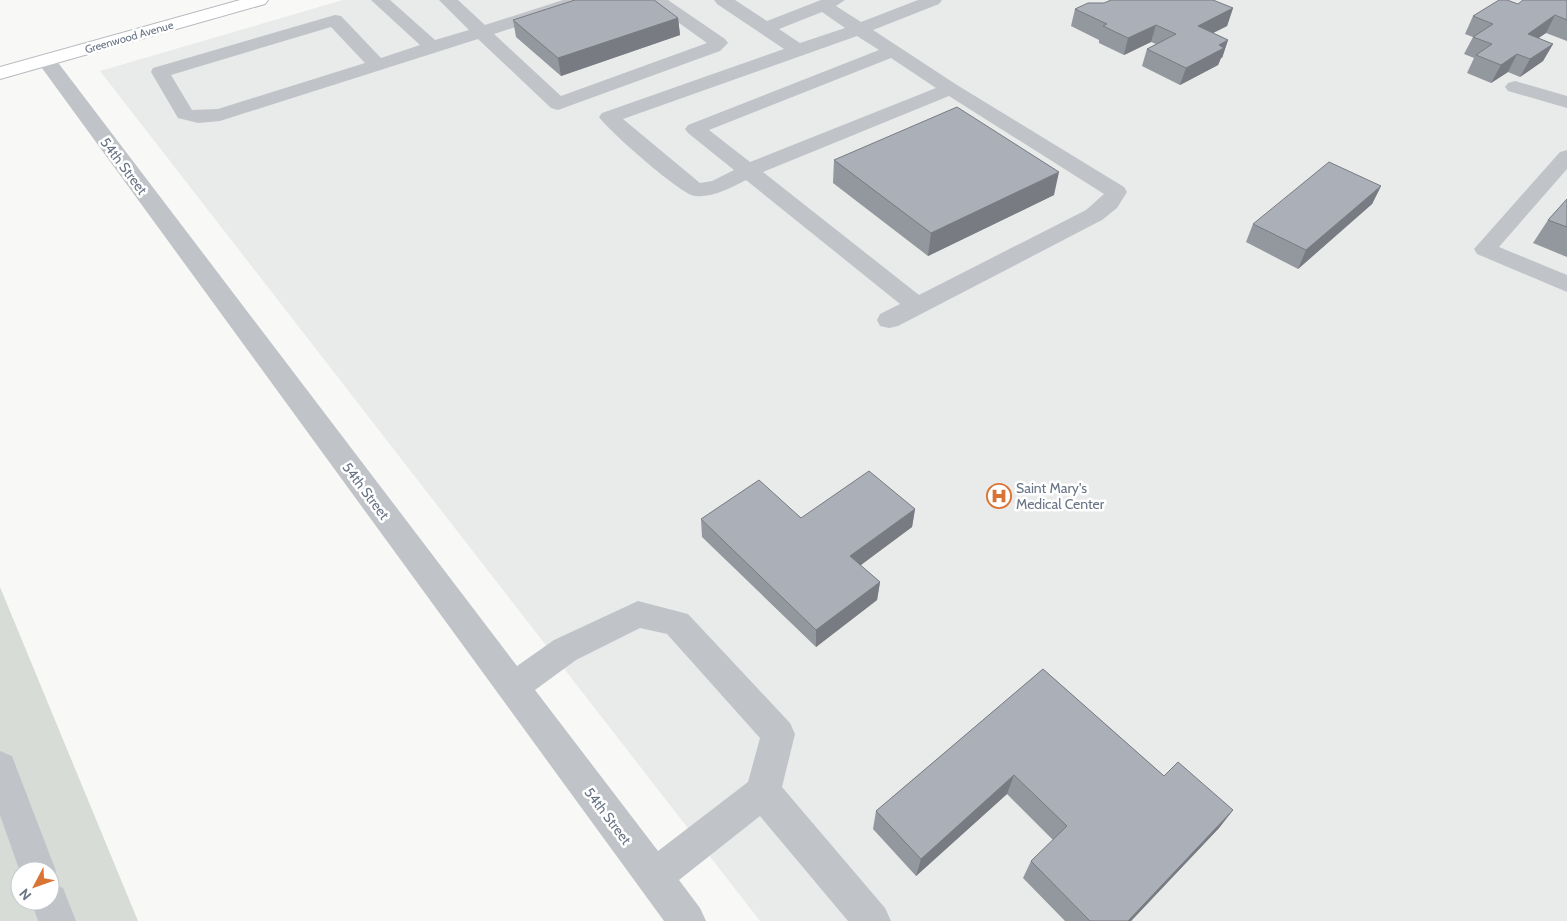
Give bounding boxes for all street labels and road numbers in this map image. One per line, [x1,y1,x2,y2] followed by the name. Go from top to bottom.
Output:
[83,18,175,56] street label: Greenwood Avenue
[97,134,152,198] street label: 54th Street
[339,459,394,523] street label: 54th Street
[581,784,636,848] street label: 54th Street

